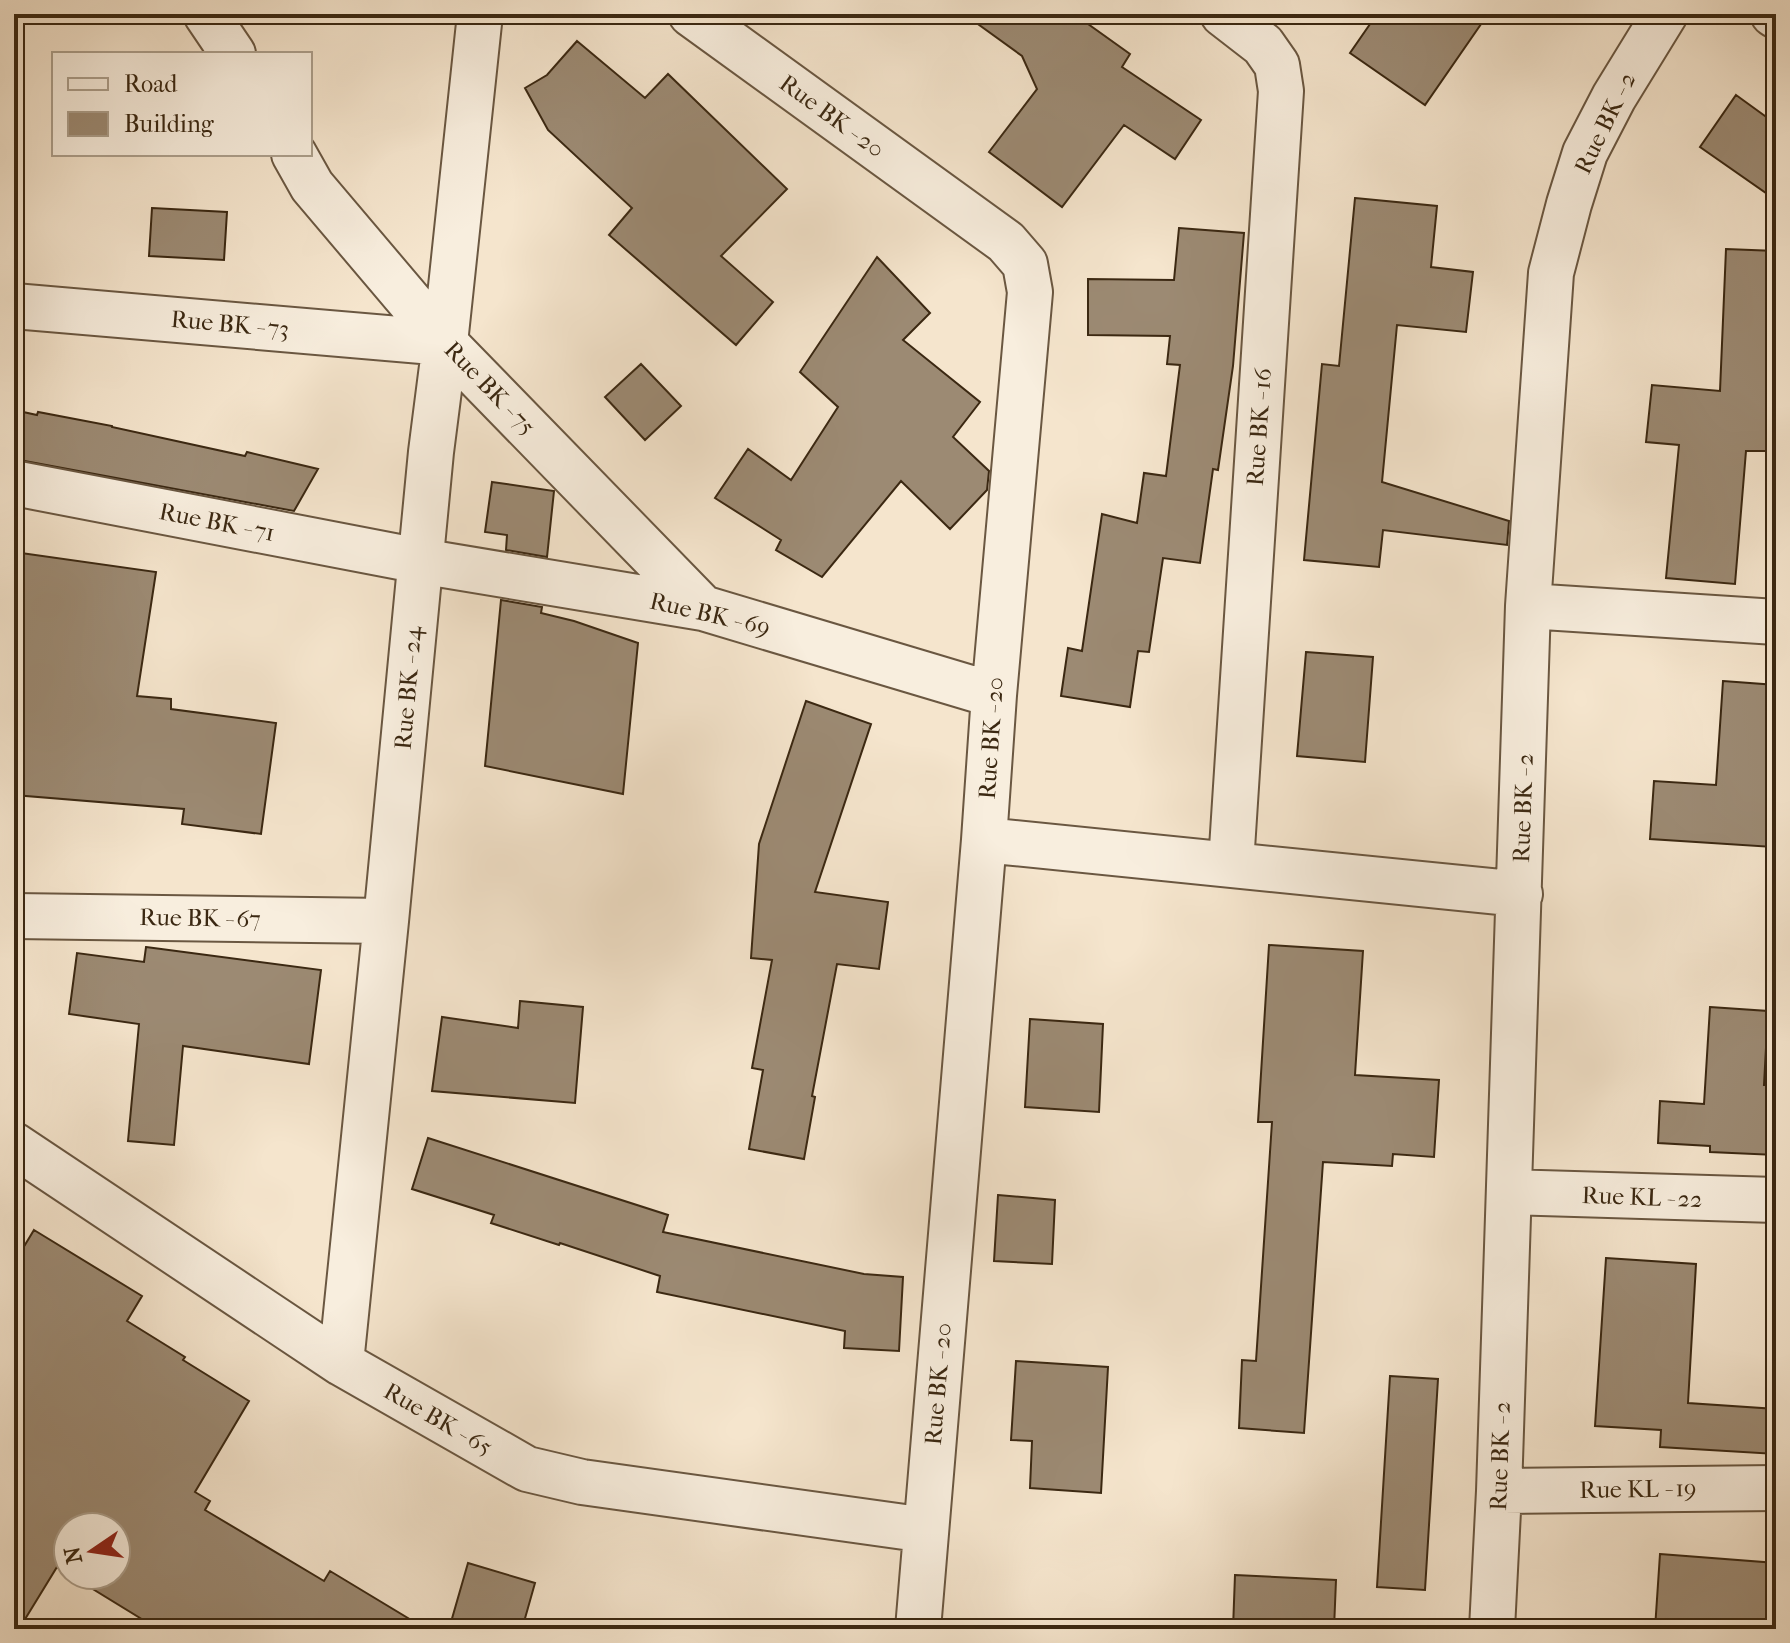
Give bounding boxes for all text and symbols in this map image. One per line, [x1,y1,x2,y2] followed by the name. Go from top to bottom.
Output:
[52,52,312,156] legend
[1568,68,1642,178] street label: Rue BK - 2
[774,69,890,163] street label: Rue BK - 20
[124,70,178,98] text: Road
[124,110,215,138] text: Building
[170,305,290,343] street label: Rue BK - 73
[439,336,541,440] street label: Rue BK - 75
[1241,366,1277,487] street label: Rue BK - 16
[157,497,277,547] street label: Rue BK - 71
[647,587,773,641] street label: Rue BK - 69
[389,624,427,751] street label: Rue BK - 24
[973,676,1009,800] street label: Rue BK - 20
[1507,753,1539,863] street label: Rue BK - 2
[139,903,261,933] street label: Rue BK - 67
[1581,1181,1703,1213] street label: Rue KL - 22
[919,1322,957,1446] street label: Rue BK - 20
[379,1377,497,1461] street label: Rue BK - 65
[1484,1401,1516,1511] street label: Rue BK - 2
[1579,1474,1697,1504] street label: Rue KL - 19
[52,1511,132,1591] north arrow
[59,1544,88,1566] text: N

